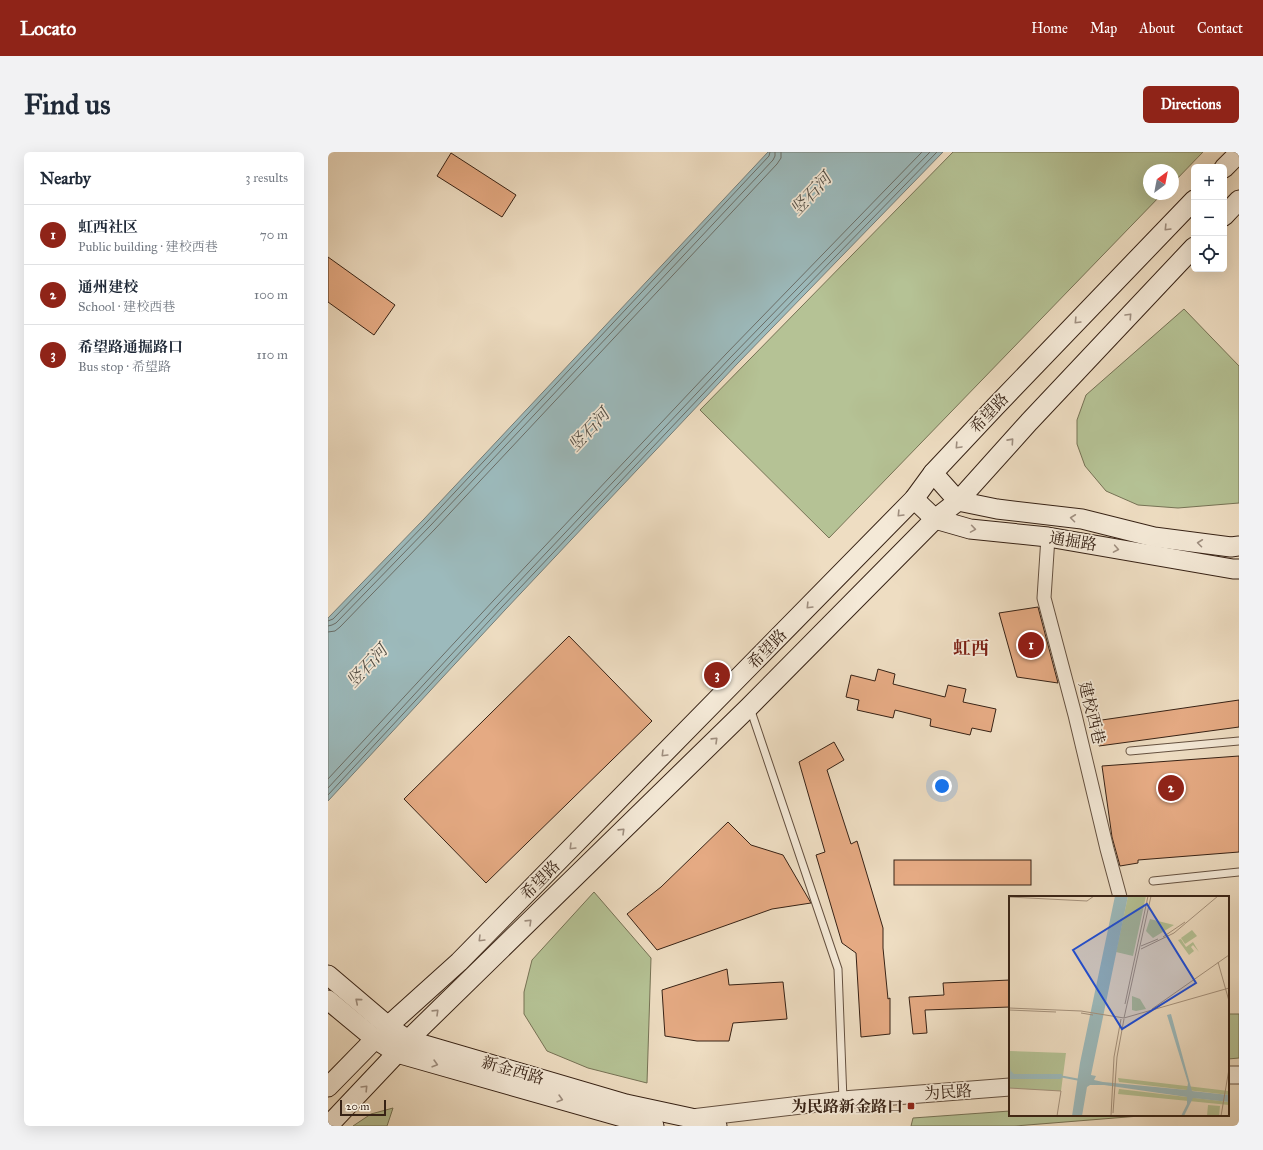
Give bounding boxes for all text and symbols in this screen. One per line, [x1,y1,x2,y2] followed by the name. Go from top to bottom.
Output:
[20,17,76,40] text: Locato
[1031,20,1068,37] text: Home
[1090,20,1117,37] text: Map
[1139,20,1175,37] text: About
[1197,20,1243,37] text: Contact
[1143,86,1239,123] button: Directions
[24,87,110,122] text: Find us
[1143,164,1179,200] north arrow
[1191,164,1227,272] map controls
[1191,164,1227,200] button: +
[786,166,838,220] water label: 竖石河
[40,168,91,189] text: Nearby
[245,170,288,186] text: 3 results
[1191,200,1227,236] button: −
[78,218,138,236] text: 虹西社区
[1164,223,1172,231] one-way arrow
[50,227,56,243] text: 1
[260,227,288,243] text: 70 m
[1191,236,1227,272] button: locate
[78,239,218,255] text: Public building · 建校西巷
[78,278,138,296] text: 通州建校
[50,287,56,303] text: 2
[254,287,288,303] text: 100 m
[78,299,175,315] text: School · 建校西巷
[1124,313,1132,321] one-way arrow
[1074,316,1082,324] one-way arrow
[78,338,183,356] text: 希望路通掘路口
[50,347,56,363] text: 3
[256,347,288,363] text: 110 m
[78,359,171,375] text: Bus stop · 希望路
[966,389,1012,437] street label: 希望路
[564,402,616,456] water label: 竖石河
[1007,438,1014,446] one-way arrow
[956,441,963,449] one-way arrow
[897,509,905,517] one-way arrow
[1070,514,1076,523] one-way arrow
[970,524,976,532] one-way arrow
[1048,528,1098,554] street label: 通掘路
[1197,539,1203,548] one-way arrow
[1113,544,1119,552] one-way arrow
[806,601,813,609] one-way arrow
[743,625,791,673] street label: 希望路
[1018,630,1044,660] pin: 1
[953,637,989,659] district label: 虹西
[342,638,394,692] water label: 竖石河
[704,660,730,690] pin: 3
[1075,680,1109,746] street label: 建校西巷
[710,737,718,745] one-way arrow
[661,749,669,757] one-way arrow
[1158,773,1184,803] pin: 2
[932,776,952,796] your location
[617,828,625,836] one-way arrow
[570,842,577,850] one-way arrow
[516,856,564,904] street label: 希望路
[1009,896,1229,1116] inset map
[524,919,532,926] one-way arrow
[478,934,486,942] one-way arrow
[355,998,363,1005] one-way arrow
[431,1009,439,1017] one-way arrow
[480,1052,546,1088] street label: 新金西路
[431,1059,438,1068] one-way arrow
[923,1081,973,1103] street label: 为民路
[360,1085,368,1093] one-way arrow
[556,1094,563,1103] one-way arrow
[791,1097,903,1116] place label: 为民路新金路口
[340,1098,386,1117] scale bar
[346,1100,369,1113] text: 20 m
[906,1101,916,1111] marker: 为民路新金路口

